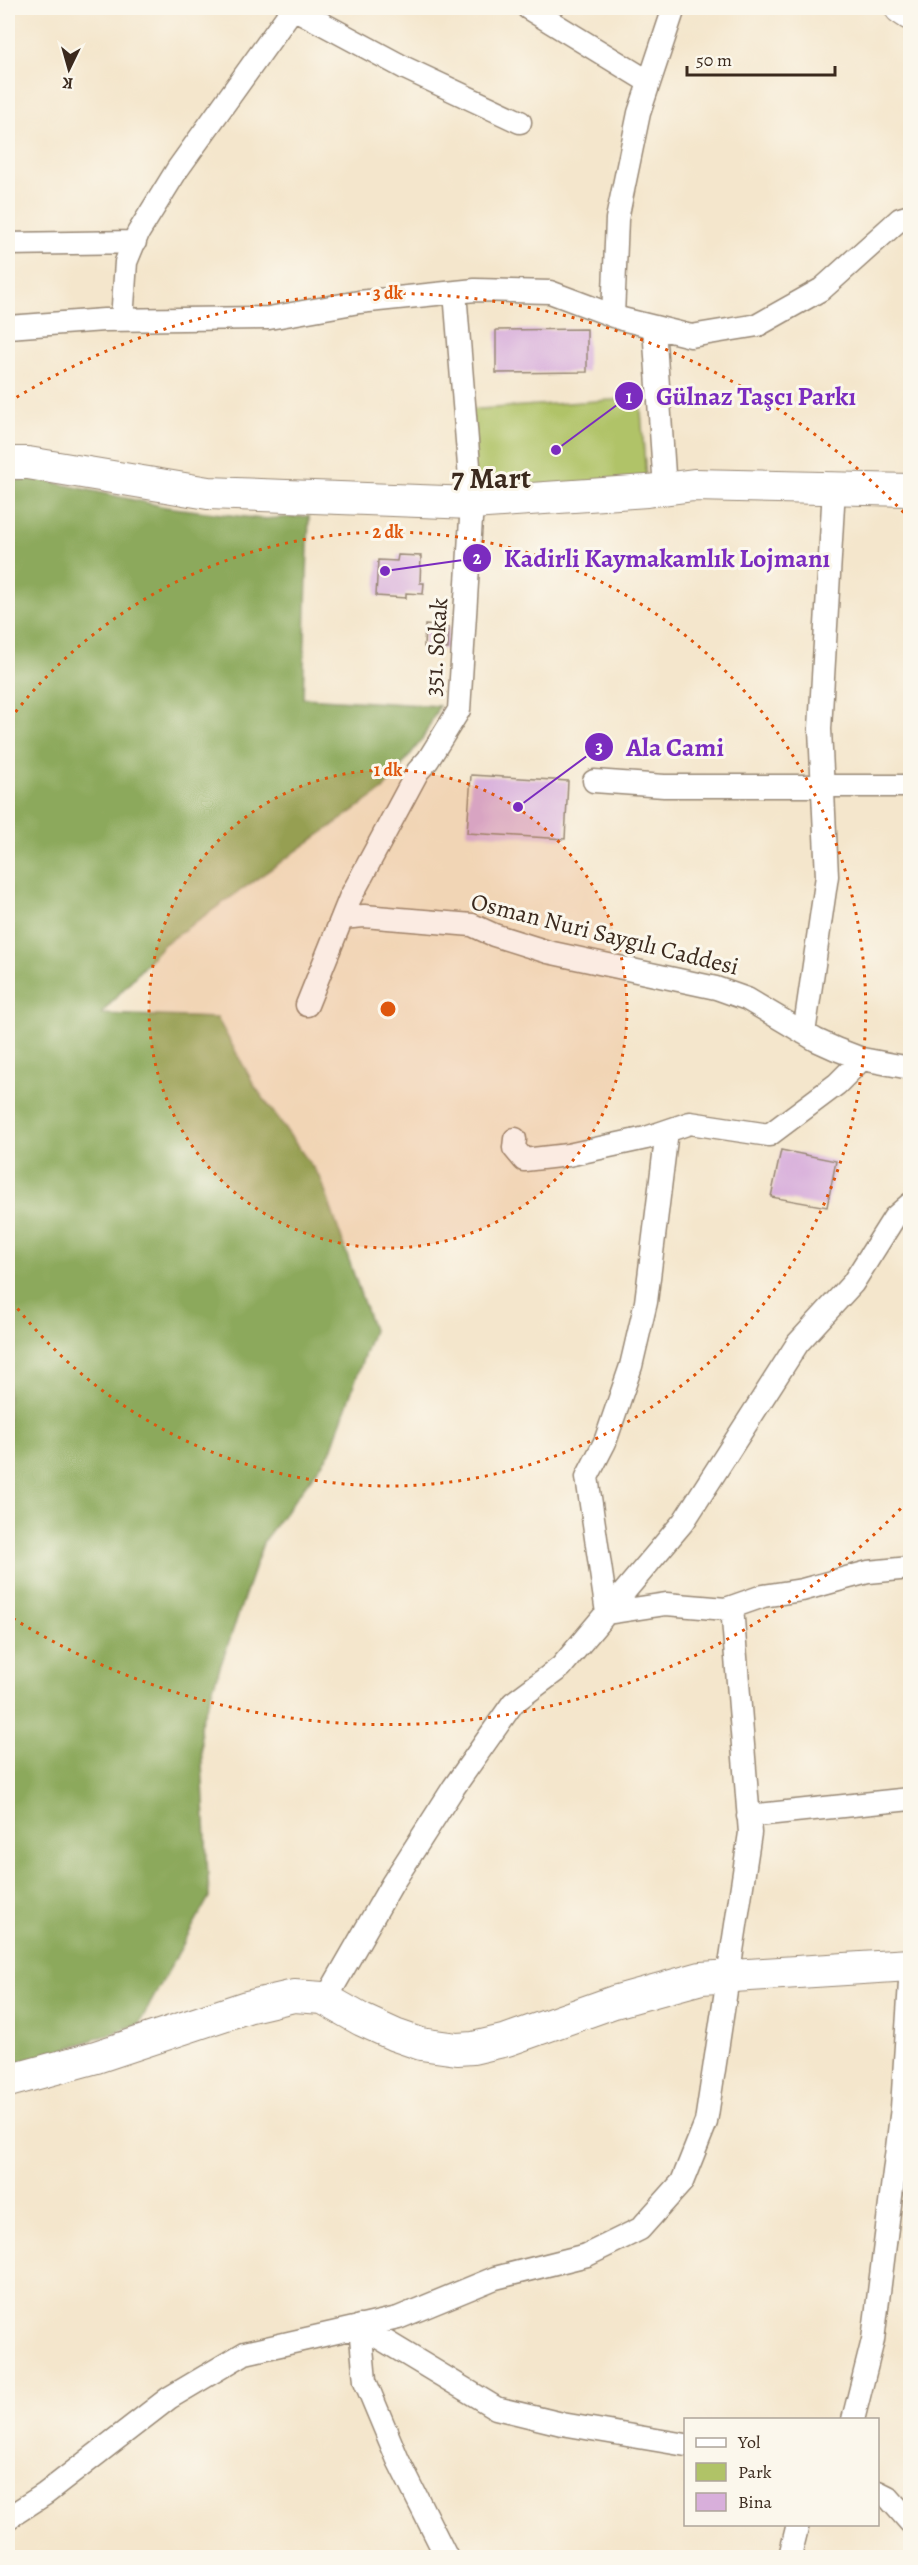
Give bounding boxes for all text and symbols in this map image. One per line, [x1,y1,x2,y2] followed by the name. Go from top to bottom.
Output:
[39,39,99,99] north arrow
[687,39,836,77] scale bar
[696,48,732,72] text: 50 m
[61,71,74,94] text: K
[373,281,404,305] text: 3 dk
[614,374,868,418] callout: Gülnaz Taşcı Parkı
[656,379,856,414] text: Gülnaz Taşcı Parkı
[626,385,633,409] text: 1
[451,458,531,498] district label: 7 Mart
[373,520,404,544] text: 2 dk
[462,536,843,580] callout: Kadirli Kaymakamlık Lojmanı
[504,541,830,576] text: Kadirli Kaymakamlık Lojmanı
[473,546,482,570] text: 2
[417,597,455,697] street label: 351. Sokak
[584,725,736,769] callout: Ala Cami
[625,730,724,765] text: Ala Cami
[595,735,603,759] text: 3
[374,758,403,782] text: 1 dk
[468,885,742,983] street label: Osman Nuri Saygılı Caddesi
[378,999,398,1019] centre of rings
[684,2418,879,2526] legend
[737,2430,761,2454] text: Yol
[738,2460,772,2484] text: Park
[738,2490,773,2514] text: Bina

